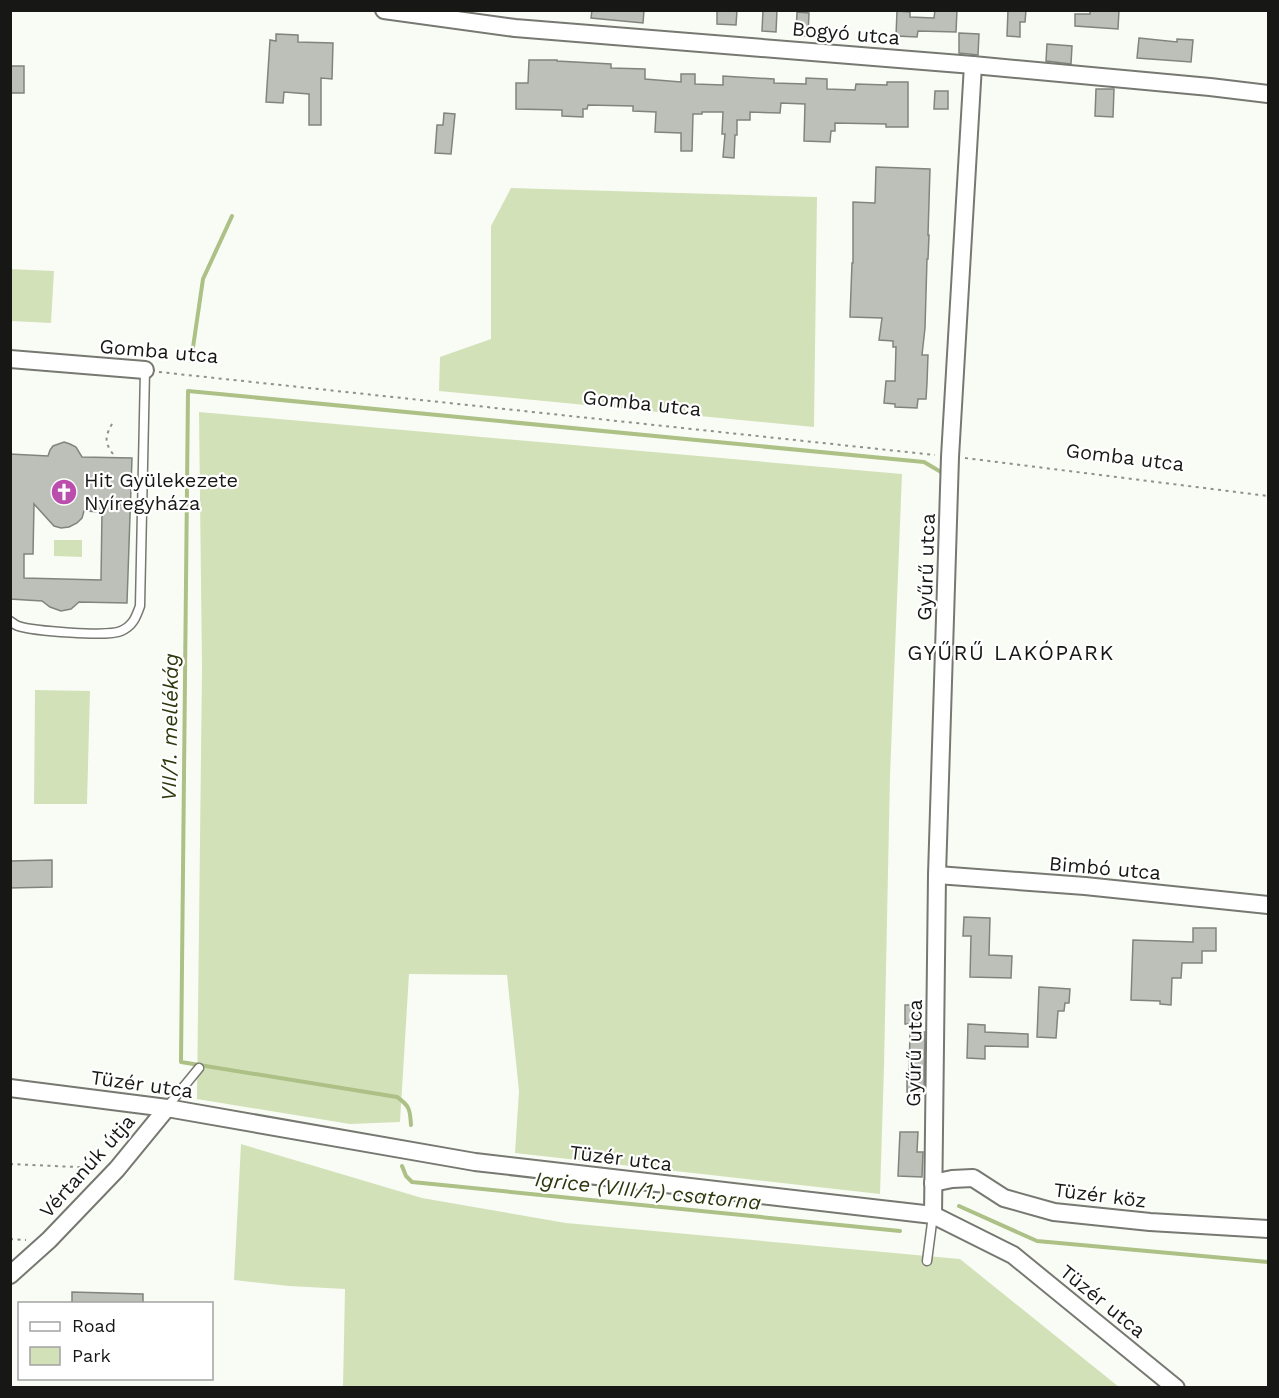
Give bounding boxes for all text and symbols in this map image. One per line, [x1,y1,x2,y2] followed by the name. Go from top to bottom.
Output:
[791,16,901,50] street label: Bogyó utca
[99,334,219,368] street label: Gomba utca
[582,385,702,421] street label: Gomba utca
[1064,438,1186,476] street label: Gomba utca
[84,468,238,515] place label: Hit Gyülekezete Nyíregyháza
[49,477,79,507] church icon: Hit Gyülekezete Nyíregyháza
[912,513,940,621] street label: Gyűrű utca
[907,640,1115,665] district label: GYŰRŰ LAKÓPARK
[156,653,183,801] water label: VII/1. mellékág
[1048,851,1162,885] street label: Bimbó utca
[901,999,927,1107] street label: Gyűrű utca
[89,1065,195,1103] street label: Tüzér utca
[34,1109,140,1223] street label: Vértanúk útja
[568,1140,674,1176] street label: Tüzér utca
[534,1166,762,1215] water label: Igrice (VIII/1.) csatorna
[1052,1177,1148,1213] street label: Tüzér köz
[1055,1259,1151,1343] street label: Tüzér utca
[18,1302,213,1380] legend
[72,1315,116,1336] text: Road
[72,1345,111,1366] text: Park

